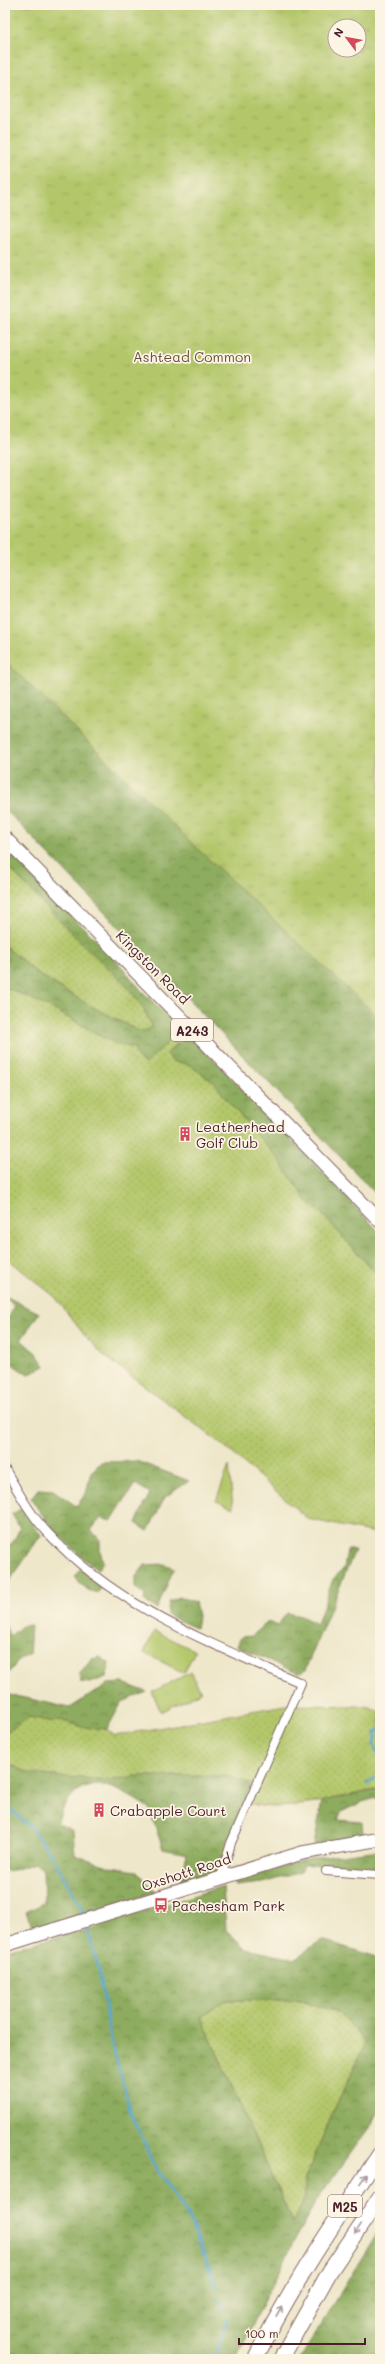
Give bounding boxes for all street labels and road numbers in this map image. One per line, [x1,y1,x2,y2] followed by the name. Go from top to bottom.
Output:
[112,926,194,1008] street label: Kingston Road
[171,1019,213,1041] road number: A243
[139,1849,233,1895] street label: Oxshott Road
[328,2195,362,2217] road number: M25

